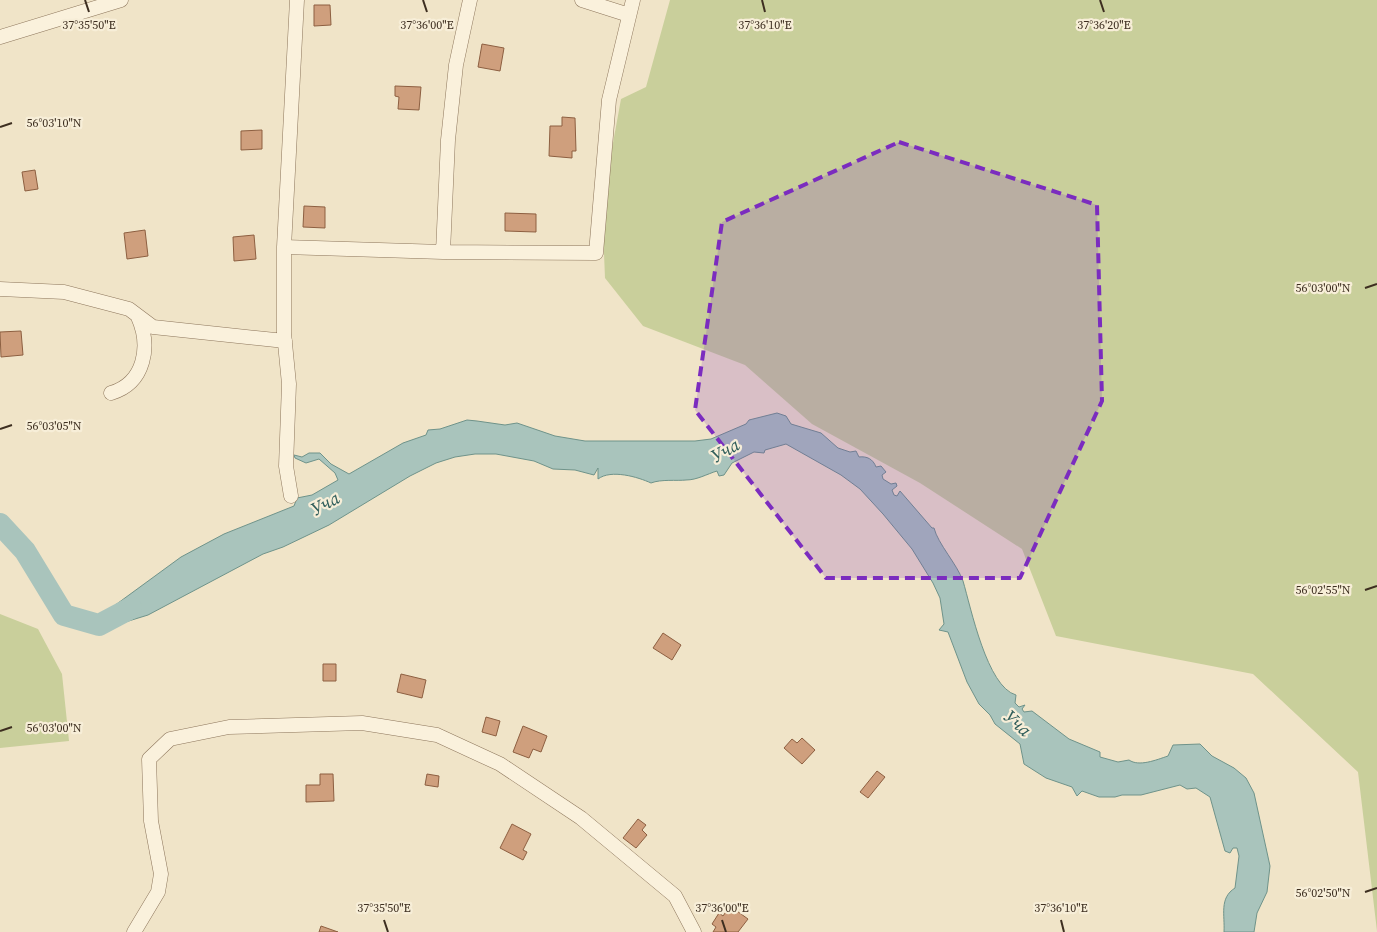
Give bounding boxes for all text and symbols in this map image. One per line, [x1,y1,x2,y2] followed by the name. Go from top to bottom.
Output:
[62,17,116,33] text: 37°35'50"E
[400,17,454,33] text: 37°36'00"E
[738,17,792,33] text: 37°36'10"E
[1077,17,1131,33] text: 37°36'20"E
[26,115,82,131] text: 56°03'10"N
[1295,280,1351,296] text: 56°03'00"N
[26,418,82,434] text: 56°03'05"N
[706,432,744,468] water label: Уча
[306,485,344,521] water label: Уча
[1295,582,1351,598] text: 56°02'55"N
[999,704,1038,743] water label: Уча
[26,720,82,736] text: 56°03'00"N
[1295,885,1351,901] text: 56°02'50"N
[357,900,411,916] text: 37°35'50"E
[695,900,749,916] text: 37°36'00"E
[1034,900,1088,916] text: 37°36'10"E

